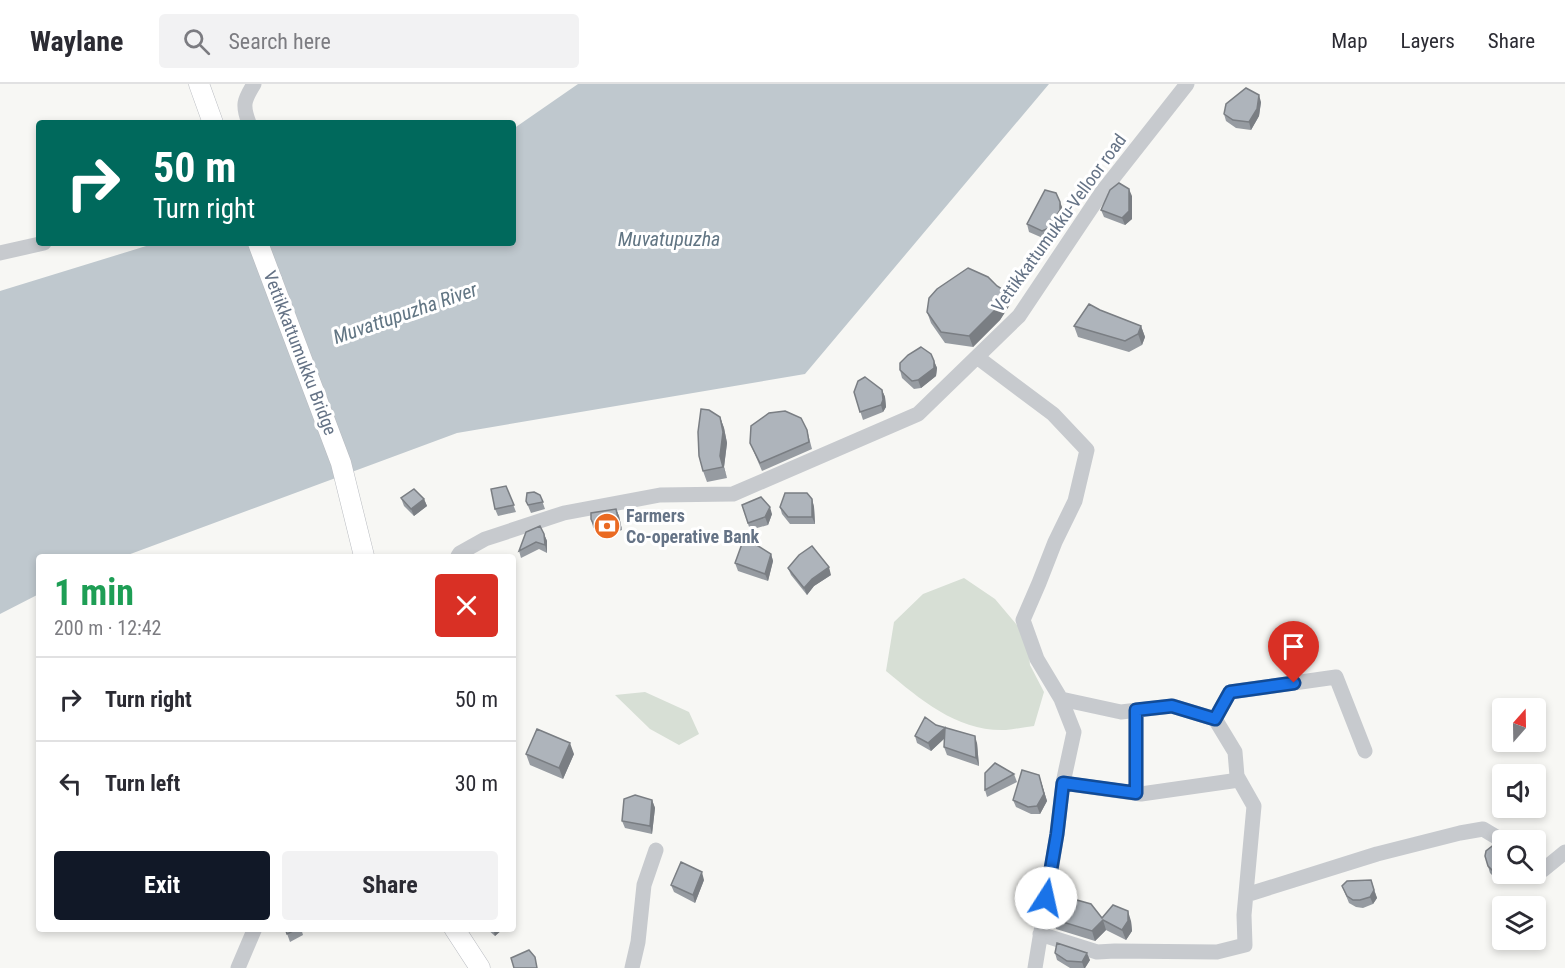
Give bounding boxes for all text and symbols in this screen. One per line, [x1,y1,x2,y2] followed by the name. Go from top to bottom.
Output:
[159,14,579,68] search box
[30,25,123,58] text: Waylane
[180,25,213,58] icon: search
[228,29,331,54] text: Search here
[1331,29,1368,53] text: Map
[1401,29,1455,53] text: Layers
[1488,29,1535,53] text: Share
[987,130,1130,316] street label: Vettikkattumukku-Velloor road
[153,143,236,192] text: 50 m
[54,144,132,222] icon: right
[153,193,255,225] text: Turn right
[618,227,720,251] water label: Muvatupuzha
[259,268,341,438] street label: Vettikkattumukku Bridge
[330,277,481,349] water label: Muvattupuzha River
[626,505,760,547] place label: Farmers Co-operative Bank
[592,511,622,541] bank icon: Farmers Co-operative Bank
[54,572,134,614] text: 1 min
[435,574,498,637] button: close
[54,616,161,640] text: 200 m · 12:42
[1268,621,1319,683] pin
[1277,630,1310,663] icon: arrive
[54,683,87,716] icon: right
[105,687,192,712] text: Turn right
[455,687,498,712] text: 50 m
[1492,698,1546,752] north arrow
[1492,698,1546,950] map controls
[1492,764,1546,818] button: sound
[54,767,87,800] icon: left
[105,771,180,796] text: Turn left
[455,771,498,796] text: 30 m
[1492,830,1546,884] button: search
[54,851,270,920] button: Exit
[282,851,498,920] button: Share
[1014,866,1078,930] position arrow
[1492,896,1546,950] button: layers

